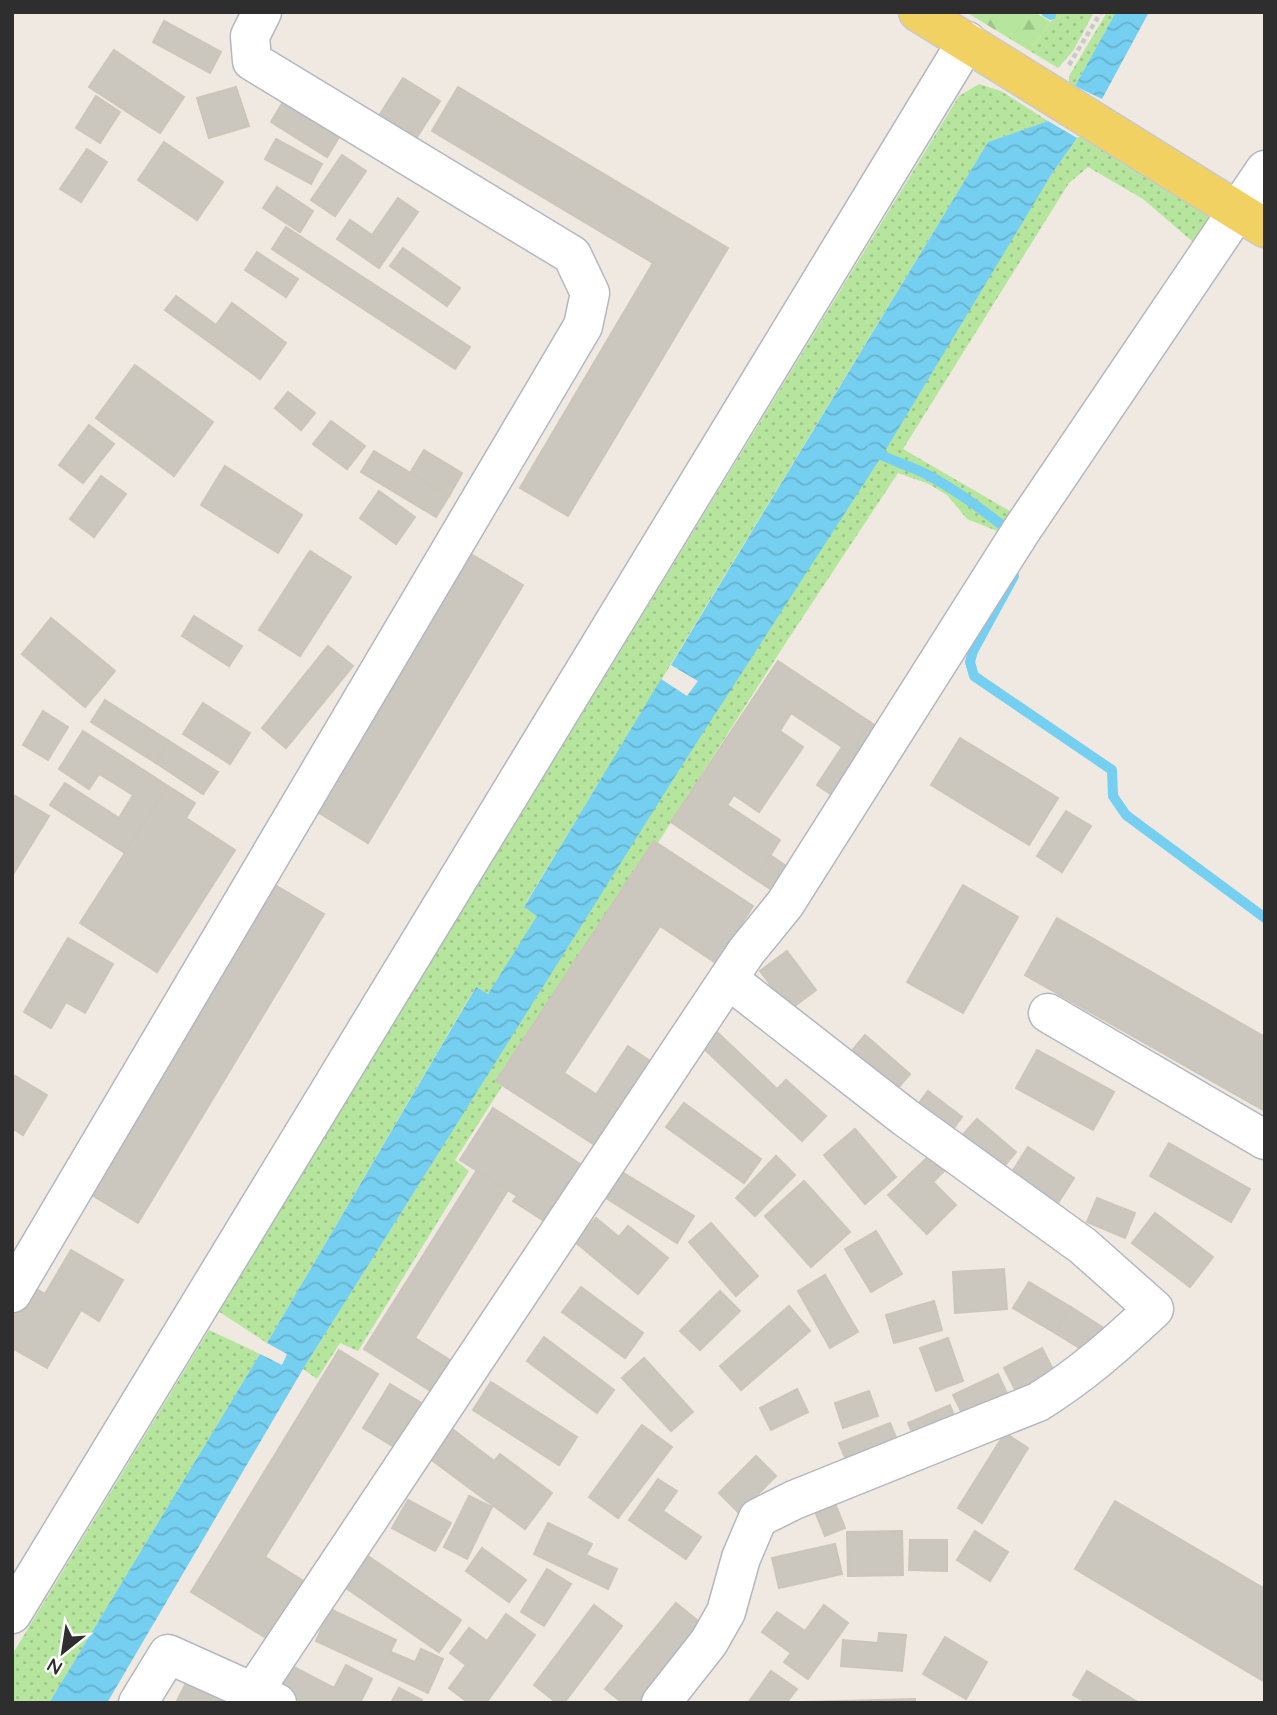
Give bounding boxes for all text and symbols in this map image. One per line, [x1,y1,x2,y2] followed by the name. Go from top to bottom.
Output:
[28,1617,98,1687] north arrow
[42,1653,67,1681] text: N

